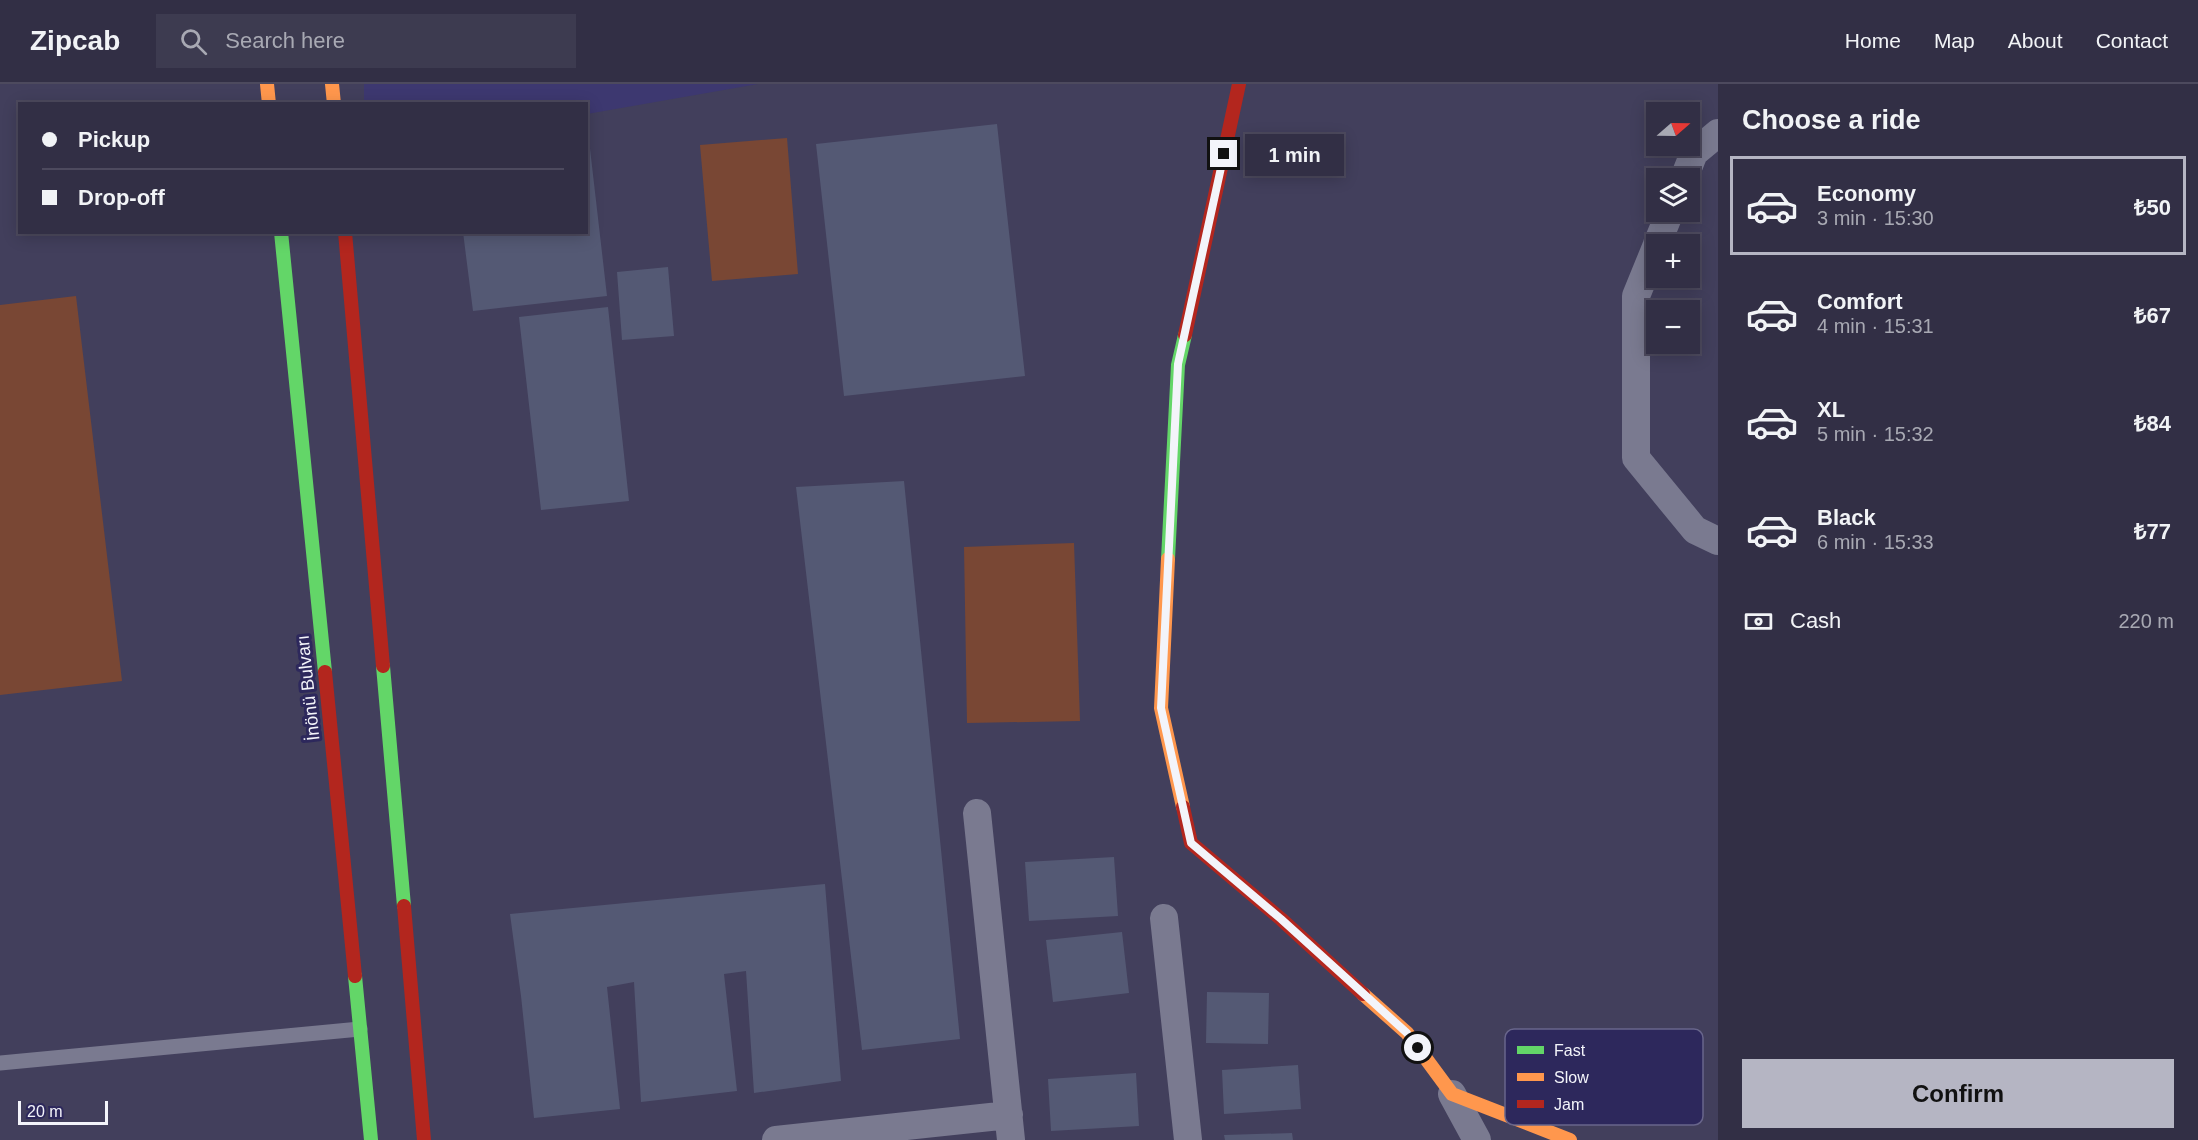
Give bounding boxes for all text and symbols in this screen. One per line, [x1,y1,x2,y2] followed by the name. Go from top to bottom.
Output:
[156,14,576,68] search box
[30,25,120,56] text: Zipcab
[177,25,210,58] icon: search
[225,28,345,53] text: Search here
[1845,29,1901,52] text: Home
[1934,29,1975,52] text: Map
[2008,29,2063,52] text: About
[2096,29,2168,52] text: Contact
[1646,102,1700,156] north arrow
[1646,102,1700,354] map controls
[1742,105,1921,135] text: Choose a ride
[78,127,150,152] text: Pickup
[1245,133,1344,175] callout: 1 min
[1210,140,1237,167] route end
[1268,144,1321,166] text: 1 min
[1646,168,1700,222] button: layers
[1745,179,1799,233] icon: car
[1817,181,1916,206] text: Economy
[78,185,165,210] text: Drop-off
[2134,195,2171,220] text: ₺50
[1817,207,1934,229] text: 3 min · 15:30
[1646,234,1700,288] button: +
[1745,287,1799,341] icon: car
[1817,289,1903,314] text: Comfort
[1646,300,1700,354] button: −
[2134,303,2171,328] text: ₺67
[1817,315,1934,337] text: 4 min · 15:31
[1745,395,1799,449] icon: car
[1817,397,1845,422] text: XL
[2134,411,2171,436] text: ₺84
[1817,423,1934,445] text: 5 min · 15:32
[1745,503,1799,557] icon: car
[1817,505,1876,530] text: Black
[2134,519,2171,544] text: ₺77
[1817,531,1934,553] text: 6 min · 15:33
[1742,605,1775,638] icon: cash
[1790,608,1841,633] text: Cash
[2118,610,2174,632] text: 220 m
[293,634,323,742] street label: İnönü Bulvarı
[1505,1029,1703,1125] legend
[1404,1034,1431,1061] route start
[1554,1042,1586,1059] text: Fast
[1742,1059,2174,1128] button: Confirm
[1554,1069,1589,1086] text: Slow
[1554,1096,1584,1113] text: Jam
[18,1098,108,1126] scale bar
[27,1103,63,1120] text: 20 m

